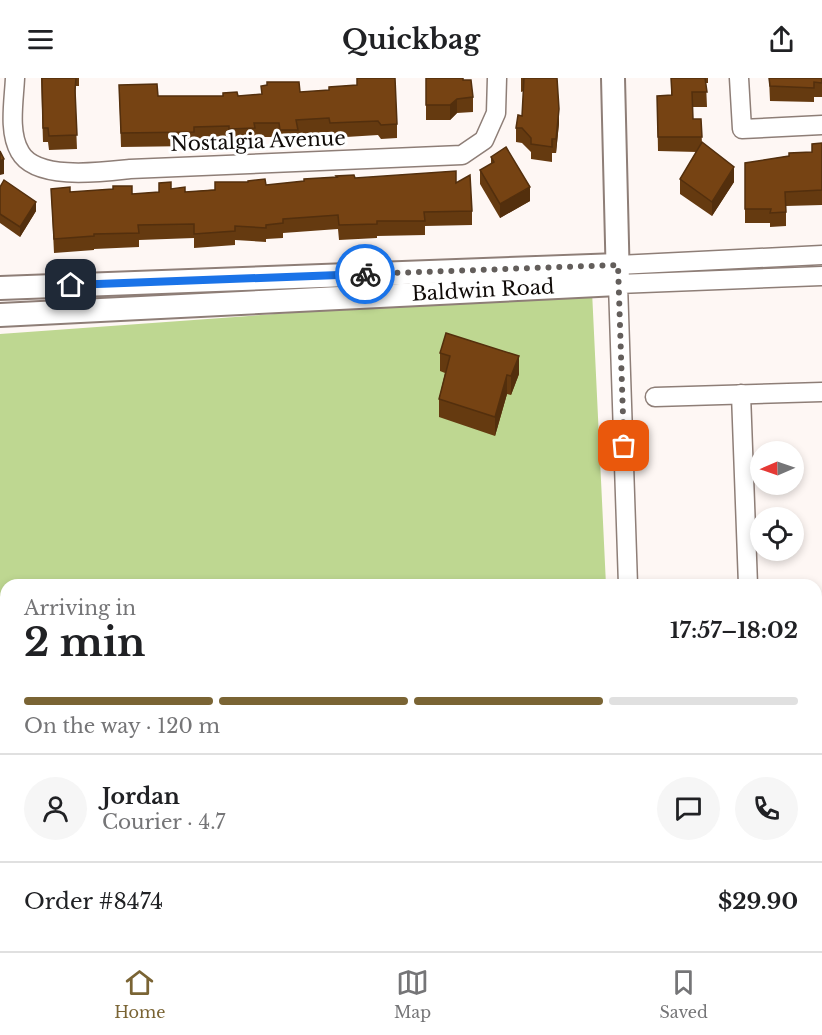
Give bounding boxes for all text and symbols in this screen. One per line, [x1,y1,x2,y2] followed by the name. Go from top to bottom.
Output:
[24,23,57,56] icon: menu
[342,23,480,56] text: Quickbag
[765,23,798,56] icon: share
[170,126,346,156] street label: Nostalgia Avenue
[335,244,395,304] courier
[349,258,382,291] icon: bike
[45,259,96,310] pin
[54,268,87,301] icon: home
[411,274,555,306] street label: Baldwin Road
[598,420,649,471] pin
[607,429,640,462] icon: bag
[750,441,804,495] north arrow
[750,441,804,561] map controls
[750,507,804,561] button: locate
[24,596,136,620] text: Arriving in
[670,617,798,644] text: 17:57–18:02
[24,618,145,667] text: 2 min
[24,714,220,738] text: On the way · 120 m
[24,777,87,840] button: person
[657,777,720,840] button: chat
[735,777,798,840] button: phone
[102,783,180,810] text: Jordan
[102,810,225,834] text: Courier · 4.7
[24,888,163,915] text: Order #8474
[718,888,798,915] text: $29.90
[114,966,165,1022] tab: Home
[394,966,431,1022] tab: Map
[660,966,708,1022] tab: Saved

